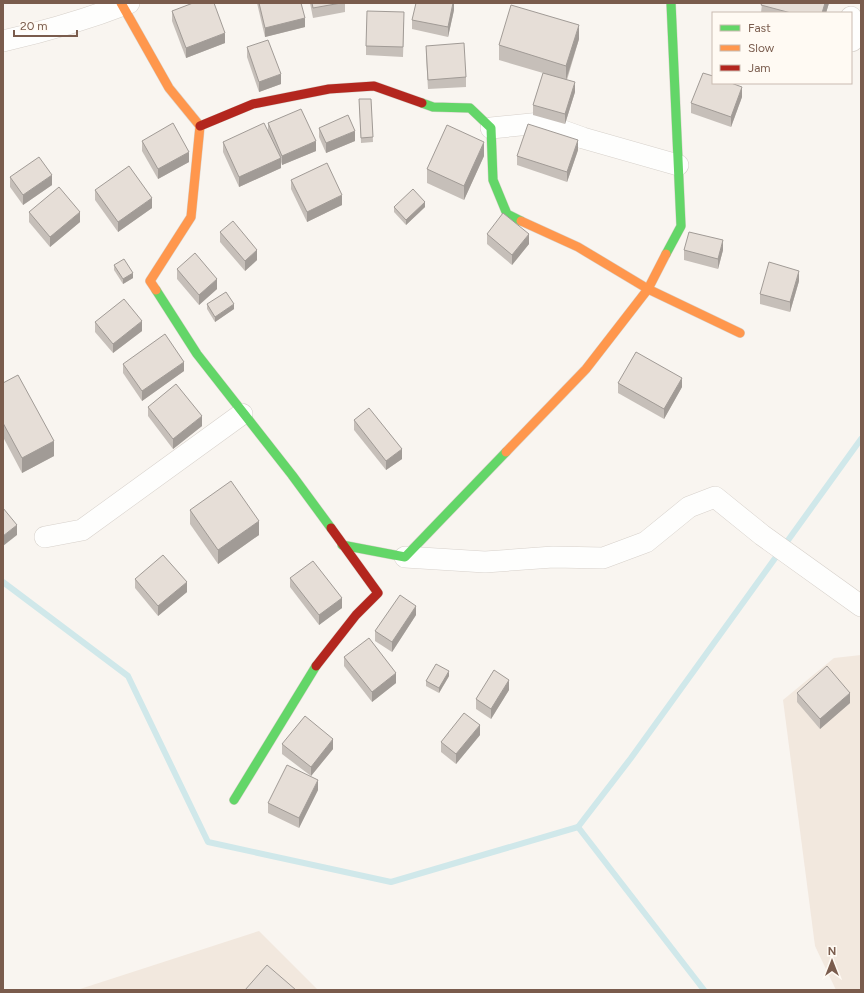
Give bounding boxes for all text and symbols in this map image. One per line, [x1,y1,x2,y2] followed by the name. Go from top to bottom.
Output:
[14,12,77,38] scale bar
[712,12,852,84] legend
[20,19,48,33] text: 20 m
[748,21,771,35] text: Fast
[748,41,775,55] text: Slow
[748,61,771,75] text: Jam
[812,941,852,981] north arrow
[828,945,836,958] text: N

